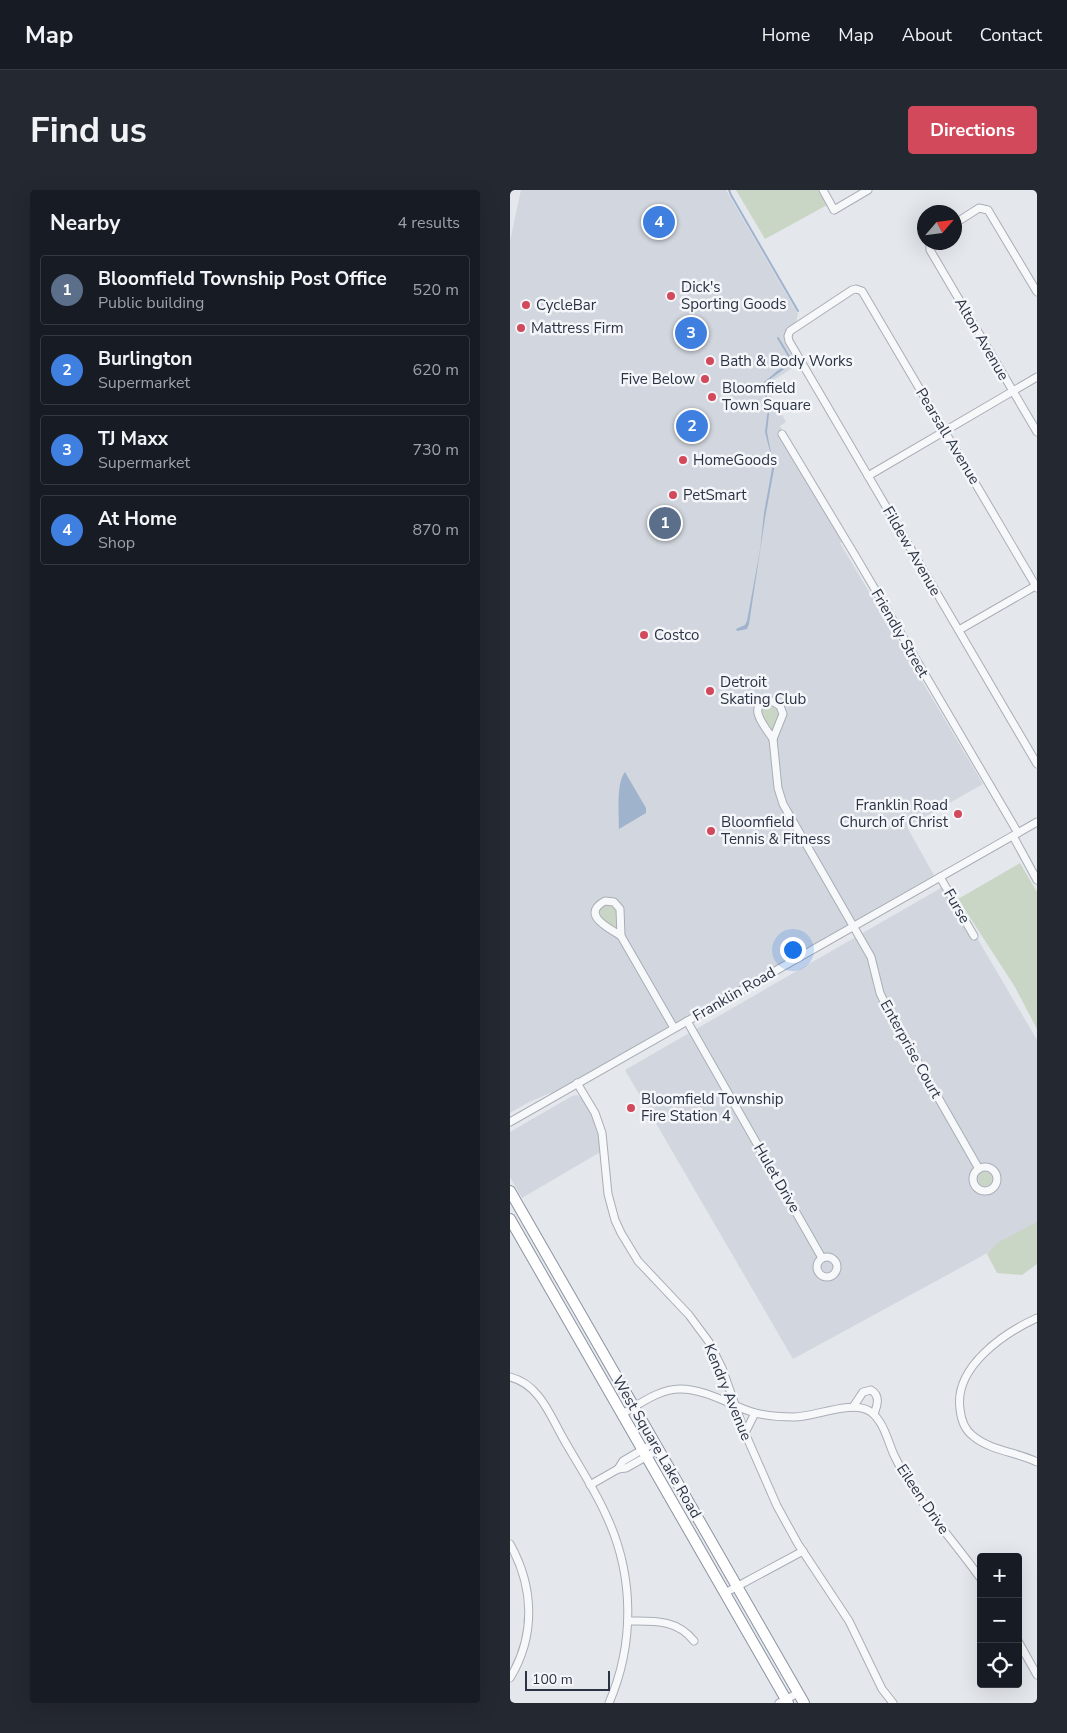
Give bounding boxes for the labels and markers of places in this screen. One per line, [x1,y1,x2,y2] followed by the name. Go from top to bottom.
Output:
[643,203,675,241] pin: 4
[681,277,787,314] place label: Dick's Sporting Goods
[665,290,677,302] marker: Dick's Sporting Goods
[536,295,597,315] place label: CycleBar
[520,299,532,311] marker: CycleBar
[675,314,707,352] pin: 3
[531,318,624,338] place label: Mattress Firm
[515,322,527,334] marker: Mattress Firm
[720,351,853,371] place label: Bath & Body Works
[704,355,716,367] marker: Bath & Body Works
[621,369,695,389] place label: Five Below
[699,373,711,385] marker: Five Below
[722,378,811,415] place label: Bloomfield Town Square
[706,391,718,403] marker: Bloomfield Town Square
[676,407,708,445] pin: 2
[693,450,777,470] place label: HomeGoods
[677,454,689,466] marker: HomeGoods
[683,485,747,505] place label: PetSmart
[667,489,679,501] marker: PetSmart
[649,504,681,542] pin: 1
[654,625,699,645] place label: Costco
[638,629,650,641] marker: Costco
[720,672,806,709] place label: Detroit Skating Club
[704,685,716,697] marker: Detroit Skating Club
[839,795,949,832] place label: Franklin Road Church of Christ
[952,808,964,820] marker: Franklin Road Church of Christ
[721,812,831,849] place label: Bloomfield Tennis & Fitness
[705,825,717,837] marker: Bloomfield Tennis & Fitness
[641,1089,784,1126] place label: Bloomfield Township Fire Station 4
[625,1102,637,1114] marker: Bloomfield Township Fire Station 4

